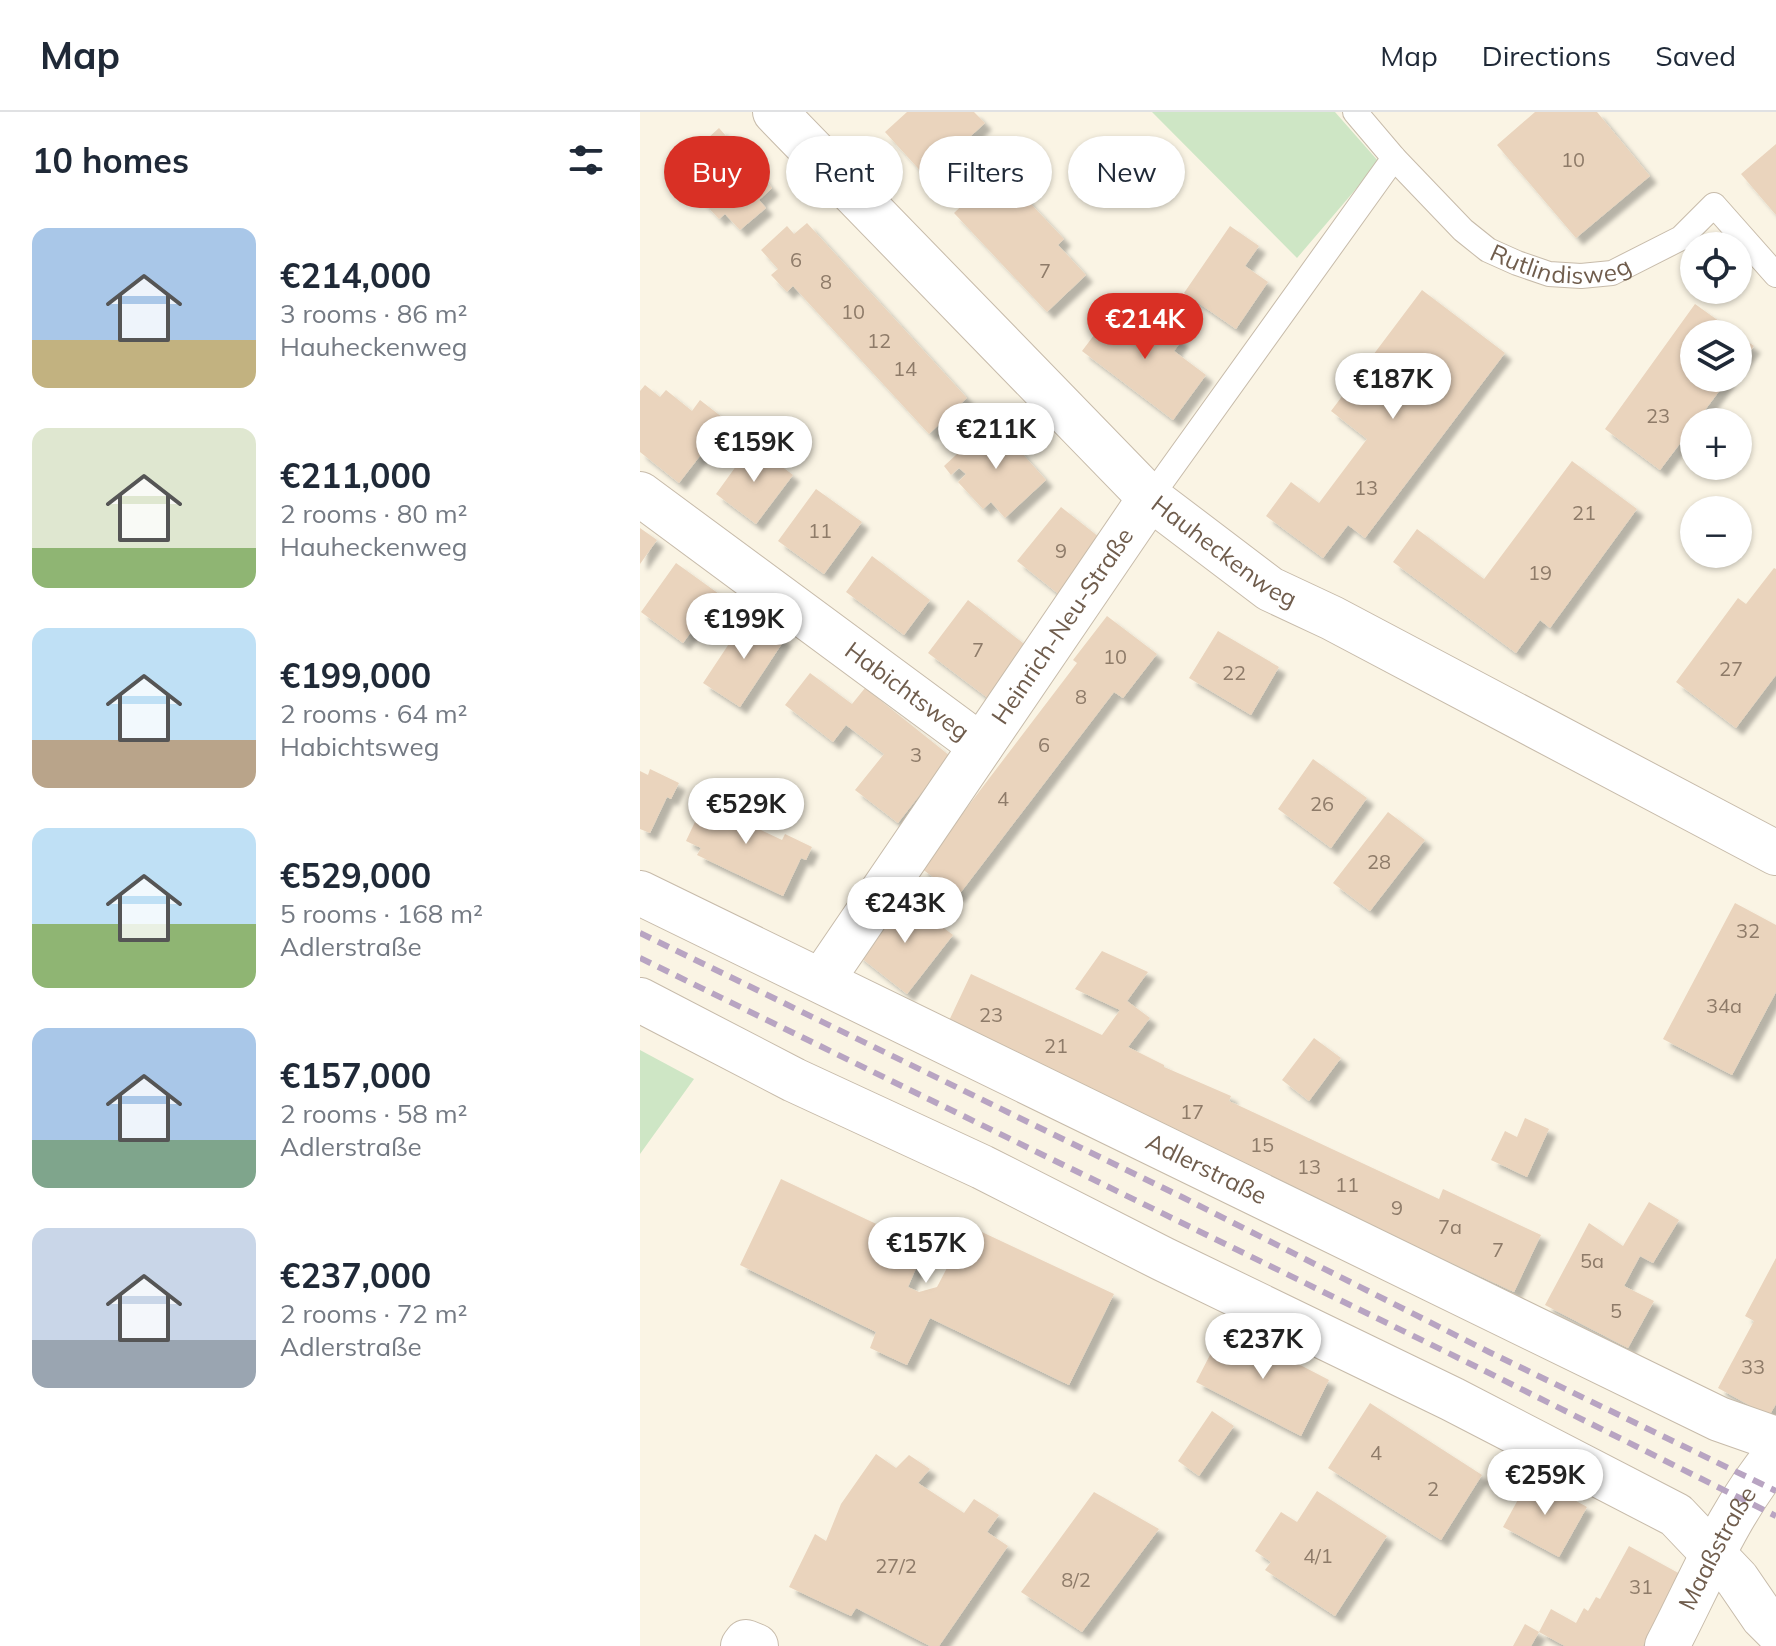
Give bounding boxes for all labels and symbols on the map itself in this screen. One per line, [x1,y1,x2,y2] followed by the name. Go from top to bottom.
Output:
[1561,147,1585,172] house number: 10
[1486,237,1636,290] street label: Rutlindisweg
[790,247,802,272] house number: 6
[1039,258,1051,283] house number: 7
[820,269,832,294] house number: 8
[1089,293,1201,361] pin: €214K
[841,299,865,324] house number: 10
[867,328,891,353] house number: 12
[1337,353,1449,421] pin: €187K
[893,356,917,381] house number: 14
[940,403,1052,471] pin: €211K
[1646,403,1670,428] house number: 23
[698,416,810,484] pin: €159K
[1354,475,1378,500] house number: 13
[1146,488,1302,613] street label: Hauheckenweg
[1572,500,1596,525] house number: 21
[808,518,832,543] house number: 11
[985,522,1139,730] street label: Heinrich-Neu-Straße
[1055,538,1067,563] house number: 9
[1528,560,1552,585] house number: 19
[688,593,800,661] pin: €199K
[839,635,976,746] street label: Habichtsweg
[972,637,984,662] house number: 7
[1103,644,1127,669] house number: 10
[1719,656,1743,681] house number: 27
[1222,660,1246,685] house number: 22
[1075,684,1087,709] house number: 8
[1038,732,1050,757] house number: 6
[910,742,922,767] house number: 3
[690,778,802,846] pin: €529K
[997,786,1009,811] house number: 4
[1310,791,1334,816] house number: 26
[1367,849,1391,874] house number: 28
[849,877,961,945] pin: €243K
[1736,918,1760,943] house number: 32
[1706,993,1742,1018] house number: 34a
[979,1002,1003,1027] house number: 23
[1044,1033,1068,1058] house number: 21
[1180,1099,1204,1124] house number: 17
[1141,1126,1272,1210] street label: Adlerstraße
[1250,1132,1274,1157] house number: 15
[1297,1154,1321,1179] house number: 13
[1335,1172,1359,1197] house number: 11
[1391,1195,1403,1220] house number: 9
[1438,1214,1462,1239] house number: 7a
[870,1217,982,1285] pin: €157K
[1492,1237,1504,1262] house number: 7
[1580,1248,1604,1273] house number: 5a
[1610,1298,1622,1323] house number: 5
[1207,1313,1319,1381] pin: €237K
[1741,1354,1765,1379] house number: 33
[1370,1440,1382,1465] house number: 4
[1489,1449,1601,1517] pin: €259K
[1427,1476,1439,1501] house number: 2
[1672,1480,1762,1615] street label: Maaßstraße
[1303,1543,1333,1568] house number: 4/1
[875,1553,917,1578] house number: 27/2
[1061,1567,1091,1592] house number: 8/2
[1629,1574,1653,1599] house number: 31

